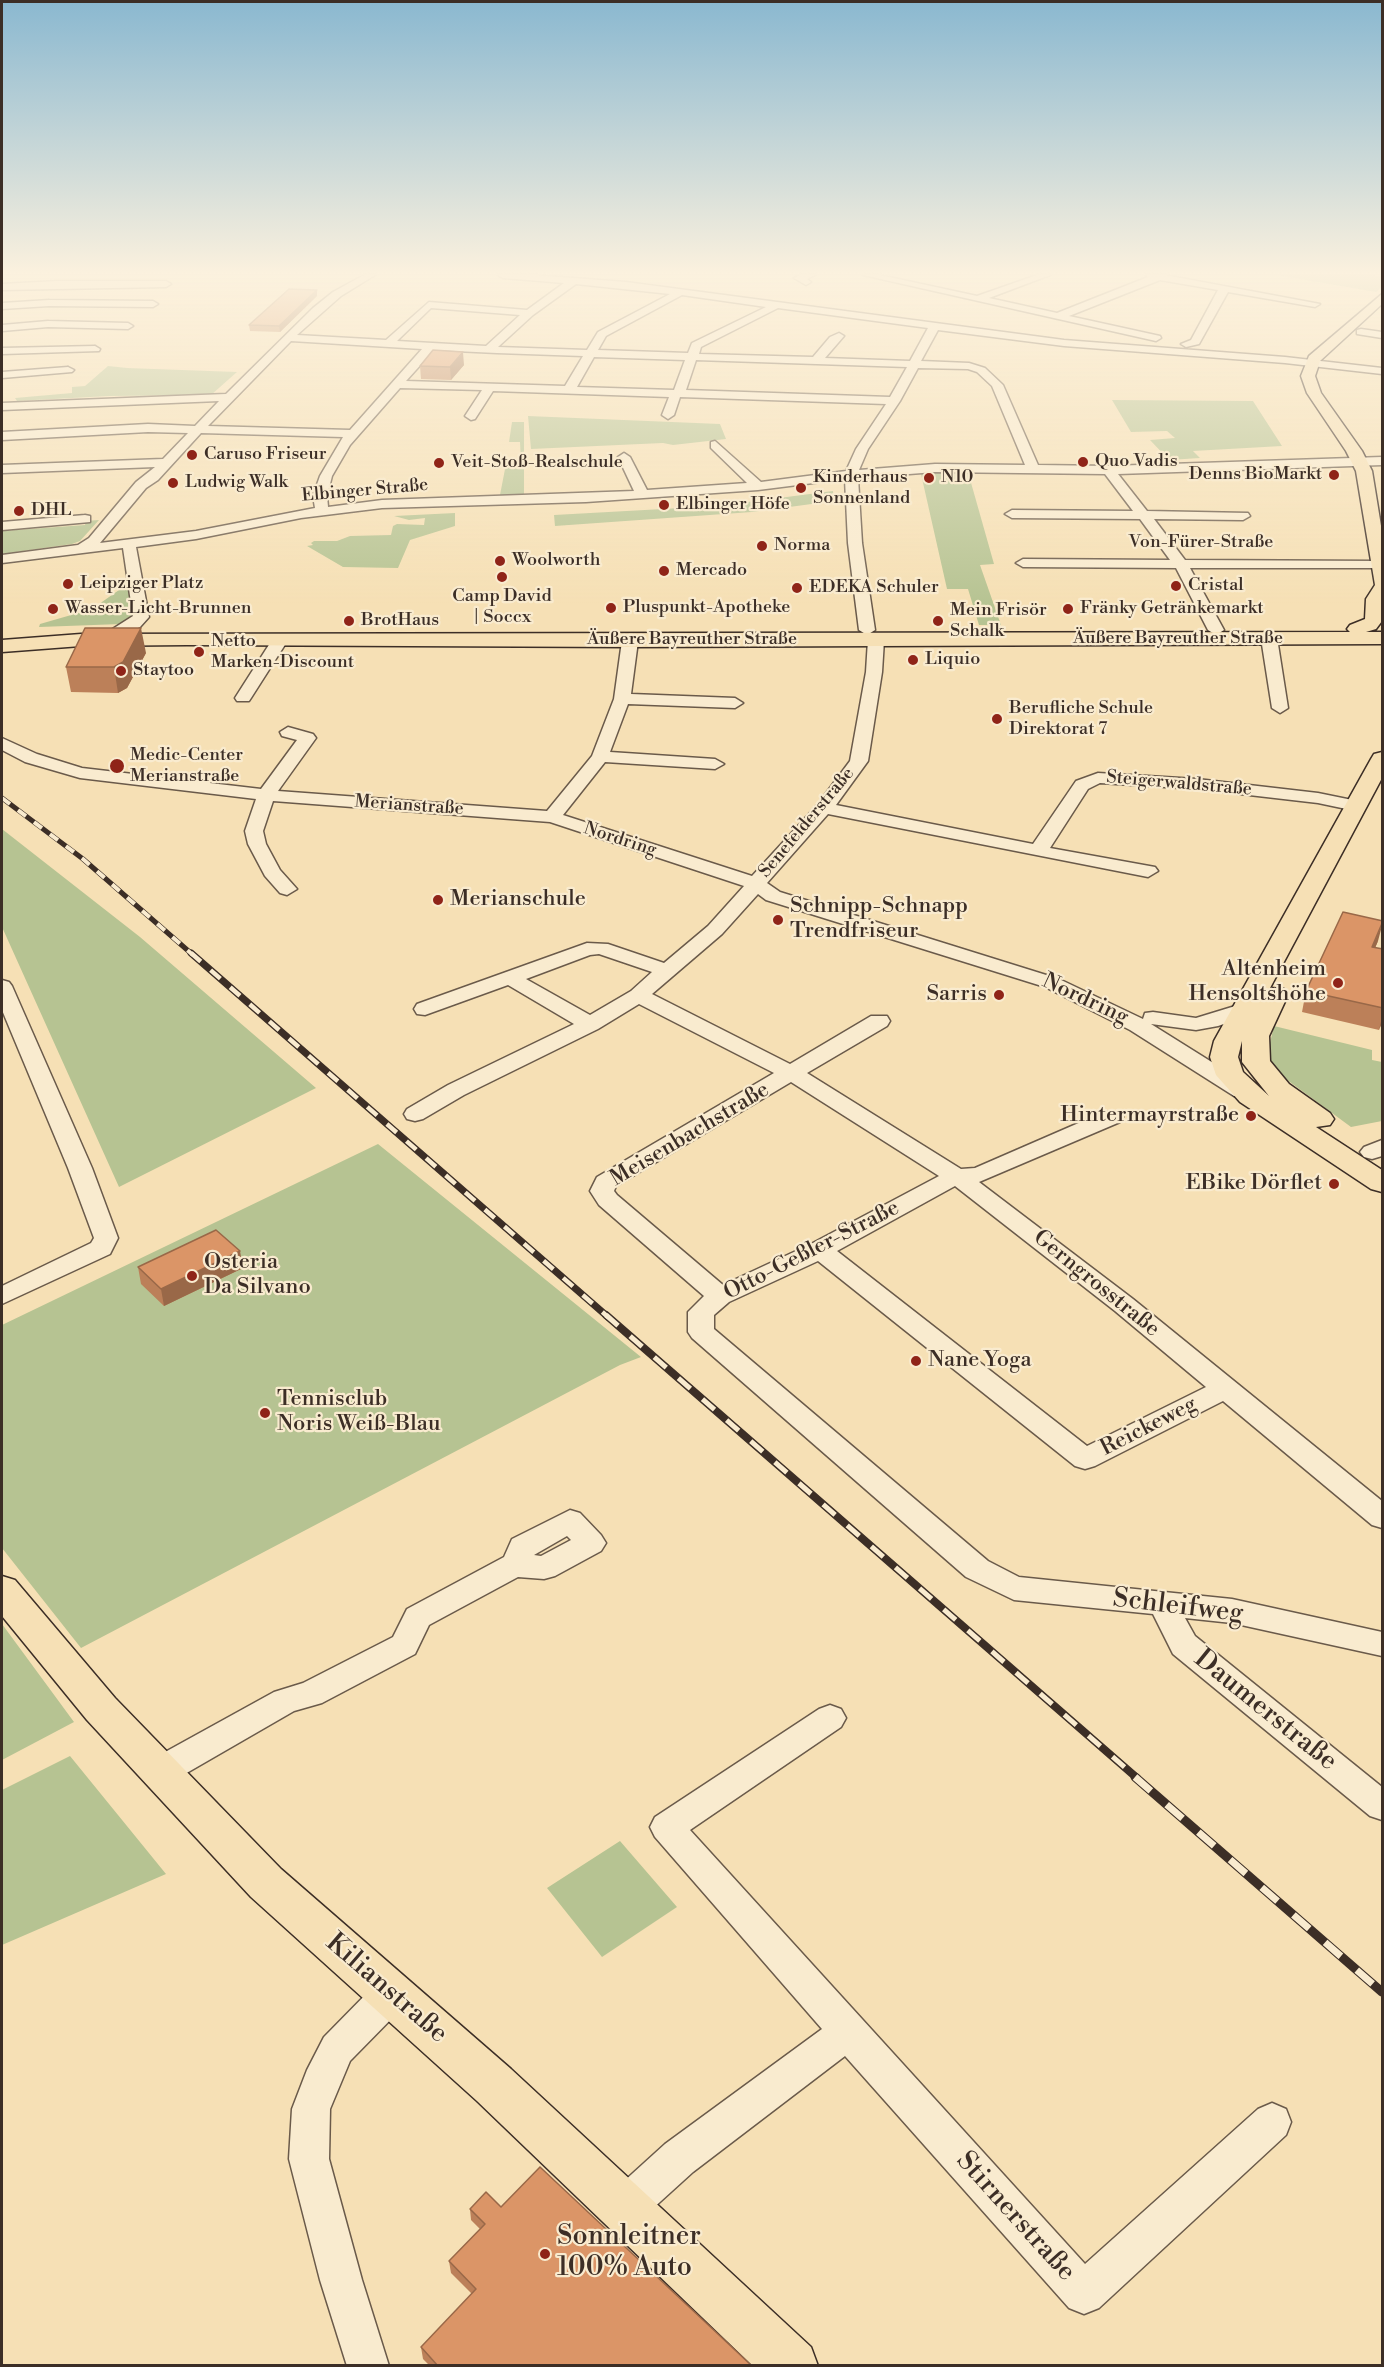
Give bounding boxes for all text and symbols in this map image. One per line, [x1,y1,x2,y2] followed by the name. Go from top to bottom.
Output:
[204,444,326,466] place label: Caruso Friseur
[185,448,199,462] marker: Caruso Friseur
[1095,451,1178,473] place label: Quo Vadis
[451,452,623,474] place label: Veit-Stoß-Realschule
[1076,455,1090,469] marker: Quo Vadis
[432,456,446,470] marker: Veit-Stoß-Realschule
[1189,464,1322,486] place label: Denns BioMarkt
[813,467,910,510] place label: Kinderhaus Sonnenland
[941,467,974,489] place label: N10
[1327,468,1341,482] marker: Denns BioMarkt
[922,471,936,485] marker: N10
[185,472,288,494] place label: Ludwig Walk
[301,475,429,507] street label: Elbinger Straße
[166,476,180,490] marker: Ludwig Walk
[794,481,808,495] marker: Kinderhaus Sonnenland
[676,494,790,516] place label: Elbinger Höfe
[657,498,671,512] marker: Elbinger Höfe
[31,500,71,522] place label: DHL
[12,504,26,518] marker: DHL
[1129,532,1273,554] street label: Von-Fürer-Straße
[774,535,830,557] place label: Norma
[755,539,769,553] marker: Norma
[512,550,601,572] place label: Woolworth
[493,554,507,568] marker: Woolworth
[676,560,747,582] place label: Mercado
[657,564,671,578] marker: Mercado
[495,570,509,584] marker: Camp David | Soccx
[80,573,203,595] place label: Leipziger Platz
[1188,575,1244,597] place label: Cristal
[61,577,75,591] marker: Leipziger Platz
[809,577,939,599] place label: EDEKA Schuler
[1169,579,1183,593] marker: Cristal
[790,581,804,595] marker: EDEKA Schuler
[452,586,552,628] place label: Camp David | Soccx
[623,597,790,619] place label: Pluspunkt-Apotheke
[65,598,251,620] place label: Wasser-Licht-Brunnen
[1080,598,1264,620] place label: Fränky Getränkemarkt
[950,600,1047,642] place label: Mein Frisör Schalk
[604,601,618,615] marker: Pluspunkt-Apotheke
[46,602,60,616] marker: Wasser-Licht-Brunnen
[1061,602,1075,616] marker: Fränky Getränkemarkt
[361,610,439,632] place label: BrotHaus
[342,614,356,628] marker: BrotHaus
[931,614,945,628] marker: Mein Frisör Schalk
[1073,628,1283,650] street label: Äußere Bayreuther Straße
[587,629,797,651] street label: Äußere Bayreuther Straße
[211,631,354,674] place label: Netto Marken-Discount
[192,645,206,659] marker: Netto Marken-Discount
[925,649,980,671] place label: Liquio
[906,653,920,667] marker: Liquio
[133,660,194,682] place label: Staytoo
[114,664,128,678] marker: Staytoo
[1009,698,1153,740] place label: Berufliche Schule Direktorat 7
[990,712,1004,726] marker: Berufliche Schule Direktorat 7
[130,745,243,788] place label: Medic-Center Merianstraße
[108,757,126,775] marker: Medic-Center Merianstraße
[755,763,859,883] street label: Senefelderstraße
[1105,767,1253,801] street label: Steigerwaldstraße
[354,791,464,821] street label: Merianstraße
[581,818,659,862] street label: Nordring
[450,887,586,913] place label: Merianschule
[431,893,445,907] marker: Merianschule
[790,894,968,945] place label: Schnipp-Schnapp Trendfriseur
[771,913,785,927] marker: Schnipp-Schnapp Trendfriseur
[1189,957,1326,1008] place label: Altenheim Hensoltshöhe
[1038,969,1132,1031] street label: Nordring
[1331,976,1345,990] marker: Altenheim Hensoltshöhe
[926,982,987,1008] place label: Sarris
[992,988,1006,1002] marker: Sarris
[606,1077,774,1193] street label: Meisenbachstraße
[1060,1103,1239,1129] place label: Hintermayrstraße
[1244,1109,1258,1123] marker: Hintermayrstraße
[1186,1171,1322,1197] place label: EBike Dörflet
[1327,1177,1341,1191] marker: EBike Dörflet
[720,1195,904,1307] street label: Otto-Geßler-Straße
[1027,1225,1165,1343] street label: Gerngrosstraße
[204,1250,311,1302] place label: Osteria Da Silvano
[185,1269,199,1283] marker: Osteria Da Silvano
[928,1348,1032,1374] place label: Nane Yoga
[909,1354,923,1368] marker: Nane Yoga
[277,1387,440,1438] place label: Tennisclub Noris Weiß-Blau
[1096,1392,1202,1462] street label: Reickeweg
[258,1406,272,1420] marker: Tennisclub Noris Weiß-Blau
[1111,1583,1245,1631] street label: Schleifweg
[1187,1643,1343,1779] street label: Daumerstraße
[318,1927,454,2051] street label: Kilianstraße
[948,2146,1082,2288] street label: Stirnerstraße
[557,2222,701,2285] place label: Sonnleitner 100% Auto
[538,2247,552,2261] marker: Sonnleitner 100% Auto

